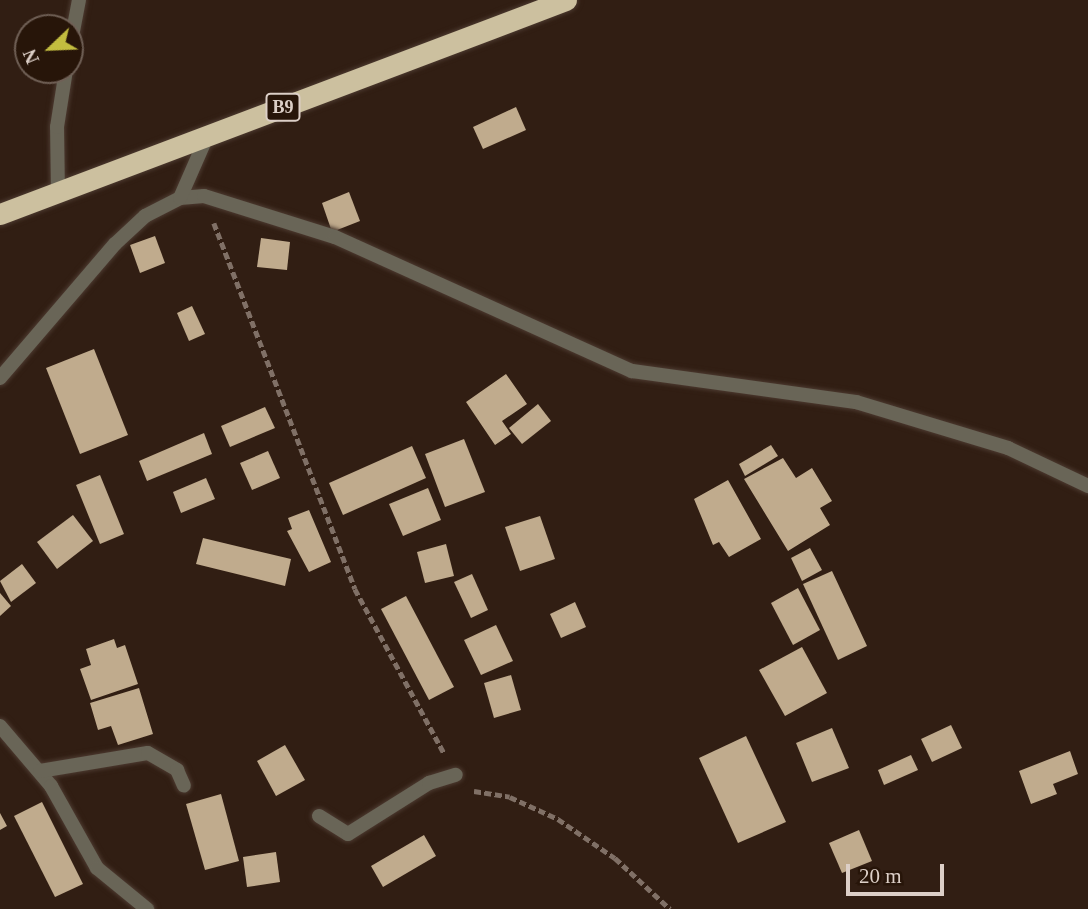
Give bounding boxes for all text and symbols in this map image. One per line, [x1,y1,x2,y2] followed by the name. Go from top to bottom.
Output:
[14,14,84,84] north arrow
[19,46,43,67] text: N
[264,92,302,122] road number: B9
[850,850,948,894] scale bar
[859,864,902,888] text: 20 m

